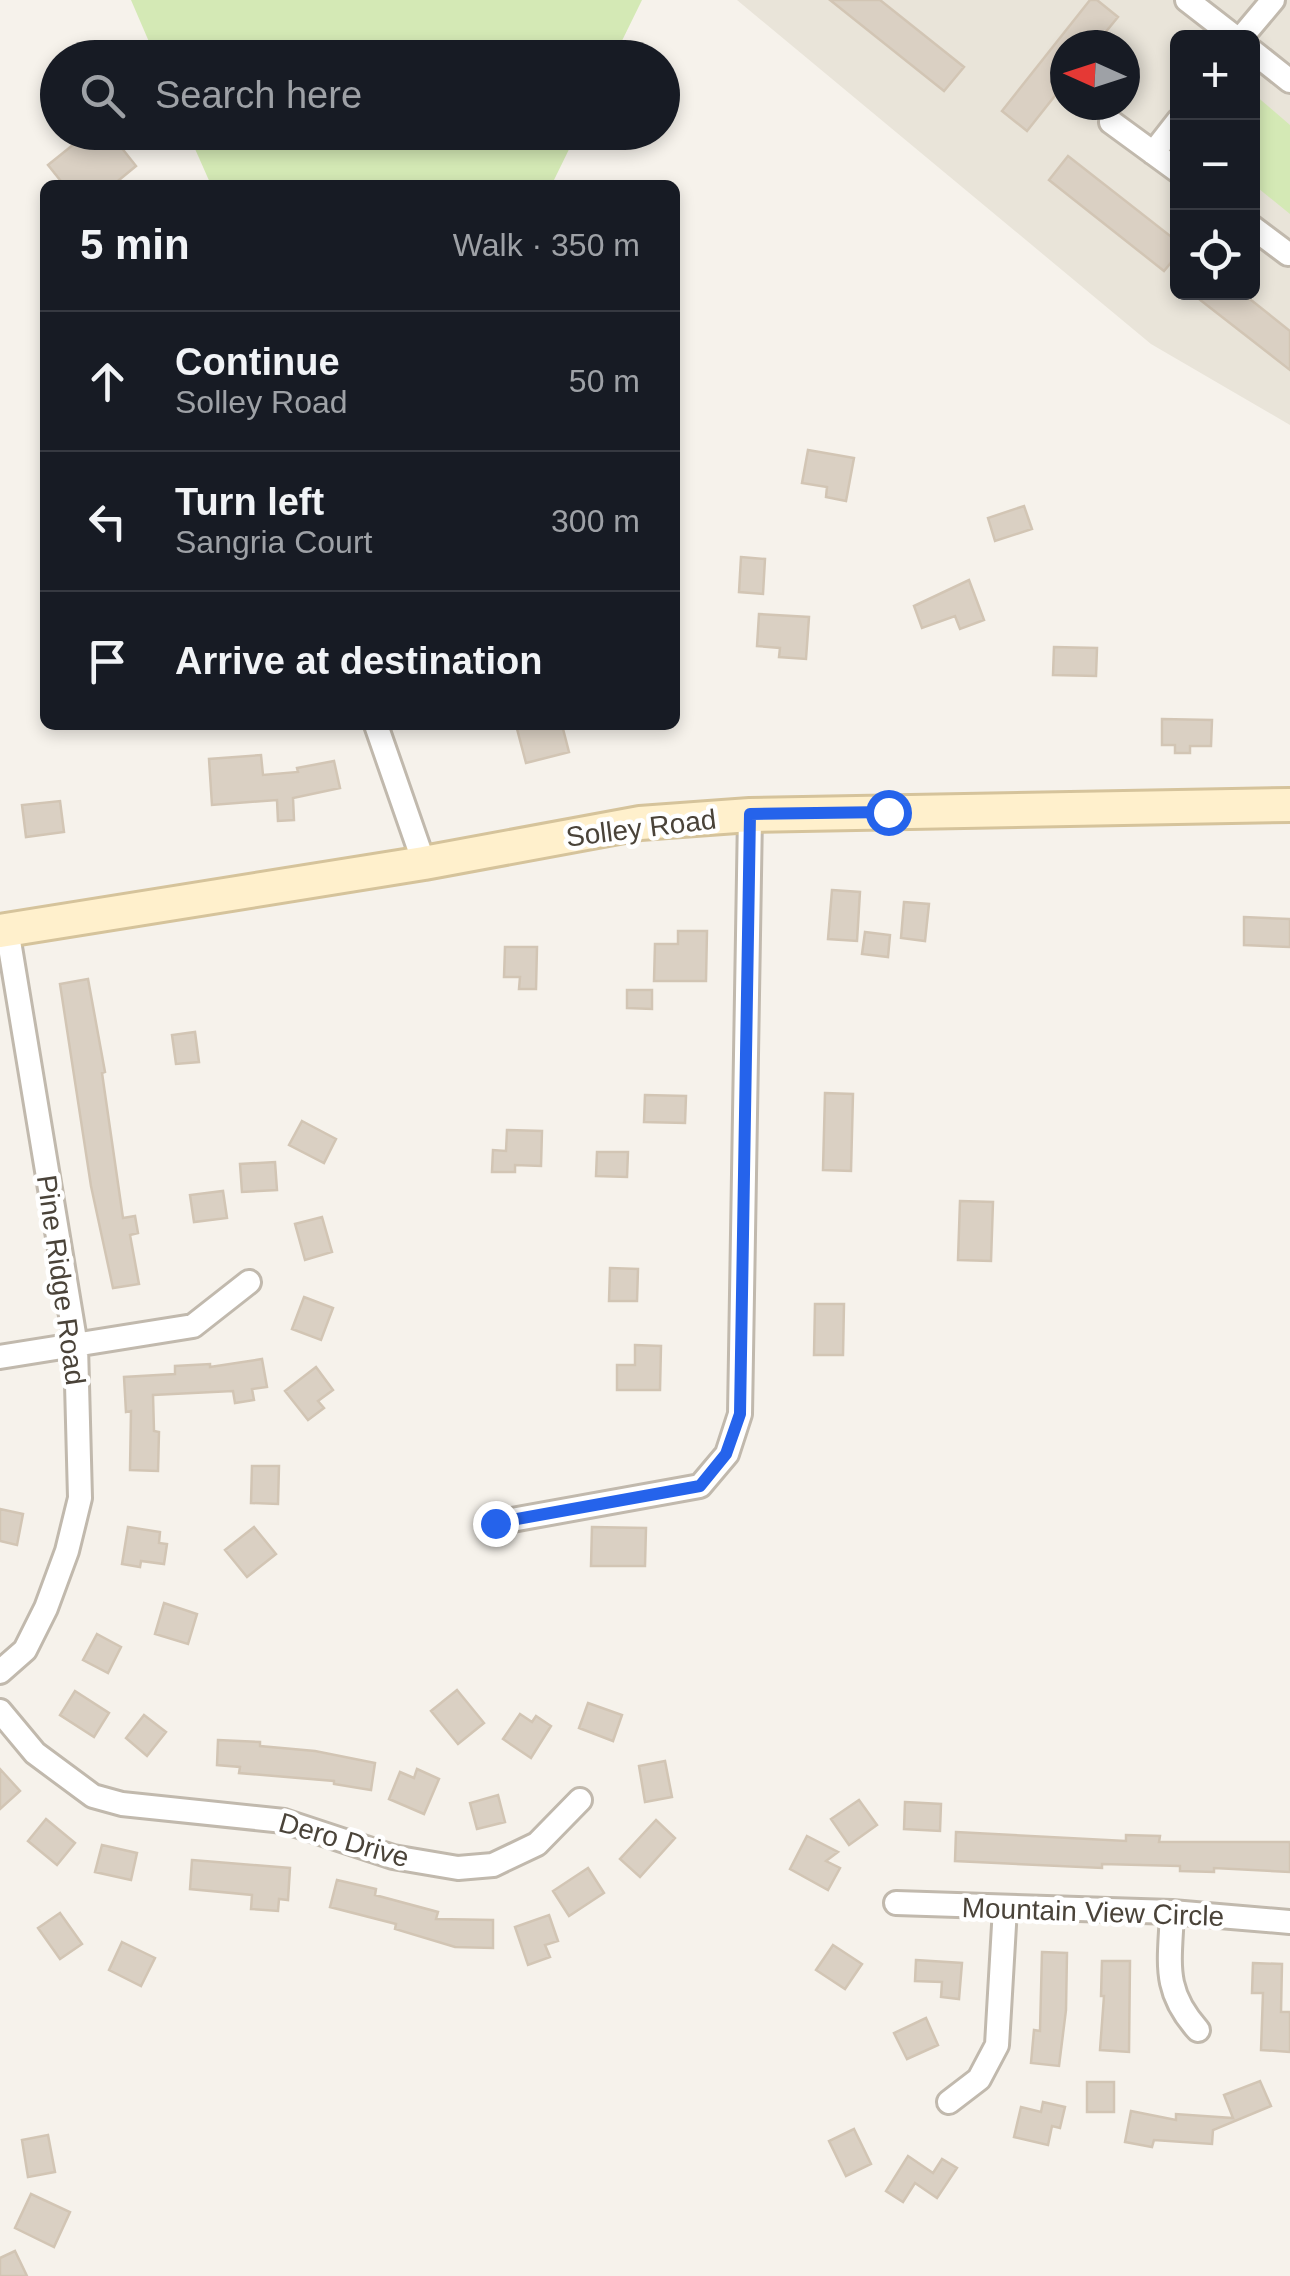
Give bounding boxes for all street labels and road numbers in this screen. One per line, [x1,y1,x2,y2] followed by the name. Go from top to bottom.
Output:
[564,803,718,853] street label: Solley Road
[31,1173,91,1387] street label: Pine Ridge Road
[275,1807,413,1873] street label: Dero Drive
[961,1892,1225,1932] street label: Mountain View Circle

